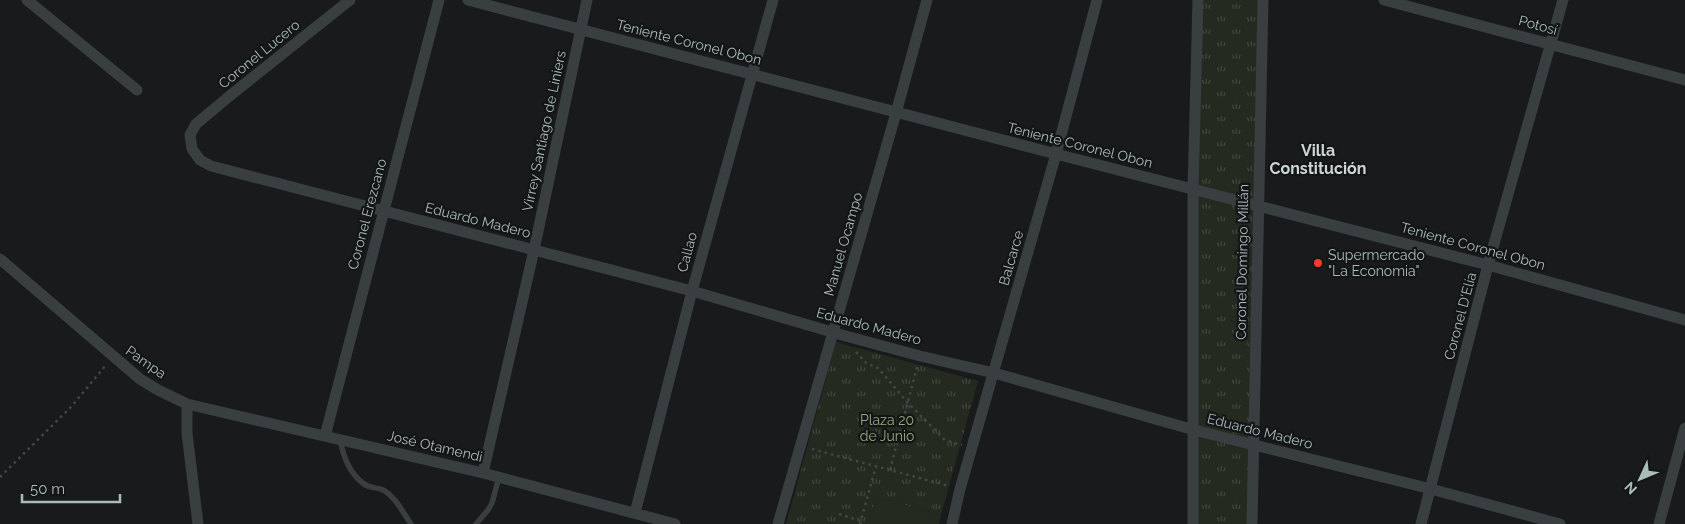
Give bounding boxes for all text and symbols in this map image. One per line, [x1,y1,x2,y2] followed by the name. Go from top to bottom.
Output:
[1517,12,1560,38] street label: Potosí
[215,16,303,92] street label: Coronel Lucero
[615,16,763,68] street label: Teniente Coronel Obon
[519,49,569,213] street label: Virrey Santiago de Liniers
[1006,119,1154,171] street label: Teniente Coronel Obon
[1270,141,1366,178] district label: Villa Constitución
[345,157,389,271] street label: Coronel Erezcano
[1233,184,1251,340] street label: Coronel Domingo Millán
[821,190,865,298] street label: Manuel Ocampo
[424,199,532,241] street label: Eduardo Madero
[1399,219,1547,273] street label: Teniente Coronel Obon
[996,229,1026,287] street label: Balcarce
[674,230,700,274] street label: Callao
[1328,247,1425,279] place label: Supermercado "La Economia"
[1312,257,1324,269] marker: Supermercado "La Economia"
[1441,270,1479,362] street label: Coronel D'Elía
[815,304,923,348] street label: Eduardo Madero
[123,342,169,382] street label: Pampa
[1206,410,1314,452] street label: Eduardo Madero
[860,412,914,444] park label: Plaza 20 de Junio
[386,427,484,465] street label: José Otamendi
[1615,454,1665,504] north arrow
[22,472,120,504] scale bar
[1621,479,1640,497] text: N
[30,480,65,498] text: 50 m

